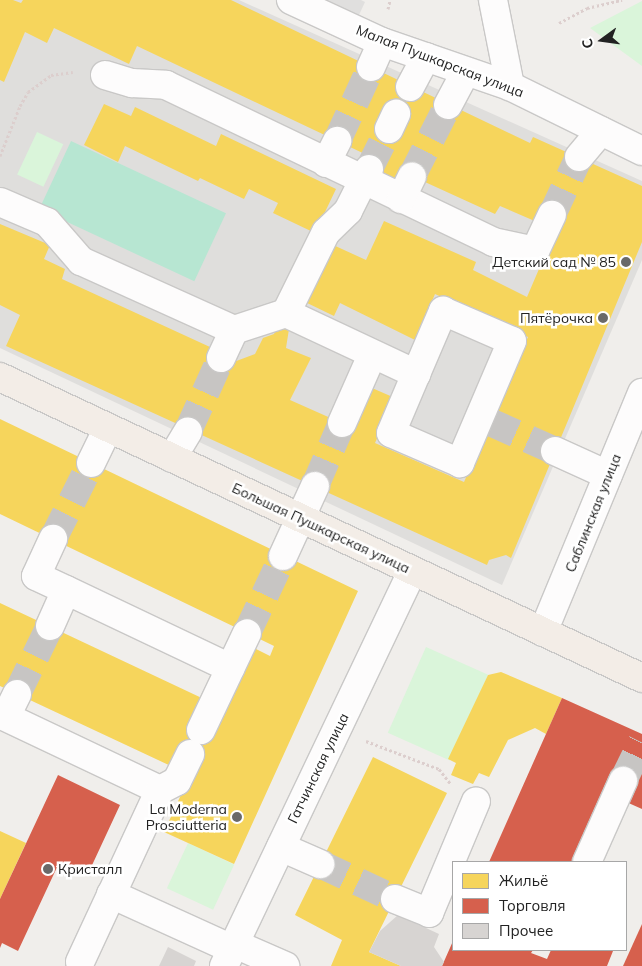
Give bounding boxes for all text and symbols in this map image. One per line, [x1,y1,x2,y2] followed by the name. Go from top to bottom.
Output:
[577,15,627,65] north arrow
[354,21,526,101] street label: Малая Пушкарская улица
[578,37,597,50] text: С
[492,254,616,270] place label: Детский сад № 85
[620,256,632,268] marker: Детский сад № 85
[520,310,593,326] place label: Пятёрочка
[597,312,609,324] marker: Пятёрочка
[562,451,624,575] street label: Саблинская улица
[229,479,413,577] street label: Большая Пушкарская улица
[284,710,352,826] street label: Гатчинская улица
[146,801,227,834] place label: La Moderna Prosciutteria
[231,811,243,823] marker: La Moderna Prosciutteria
[58,861,122,877] place label: Кристалл
[452,861,627,951] legend
[42,863,54,875] marker: Кристалл
[499,871,548,890] text: Жильё
[499,896,566,915] text: Торговля
[499,921,553,940] text: Прочее

